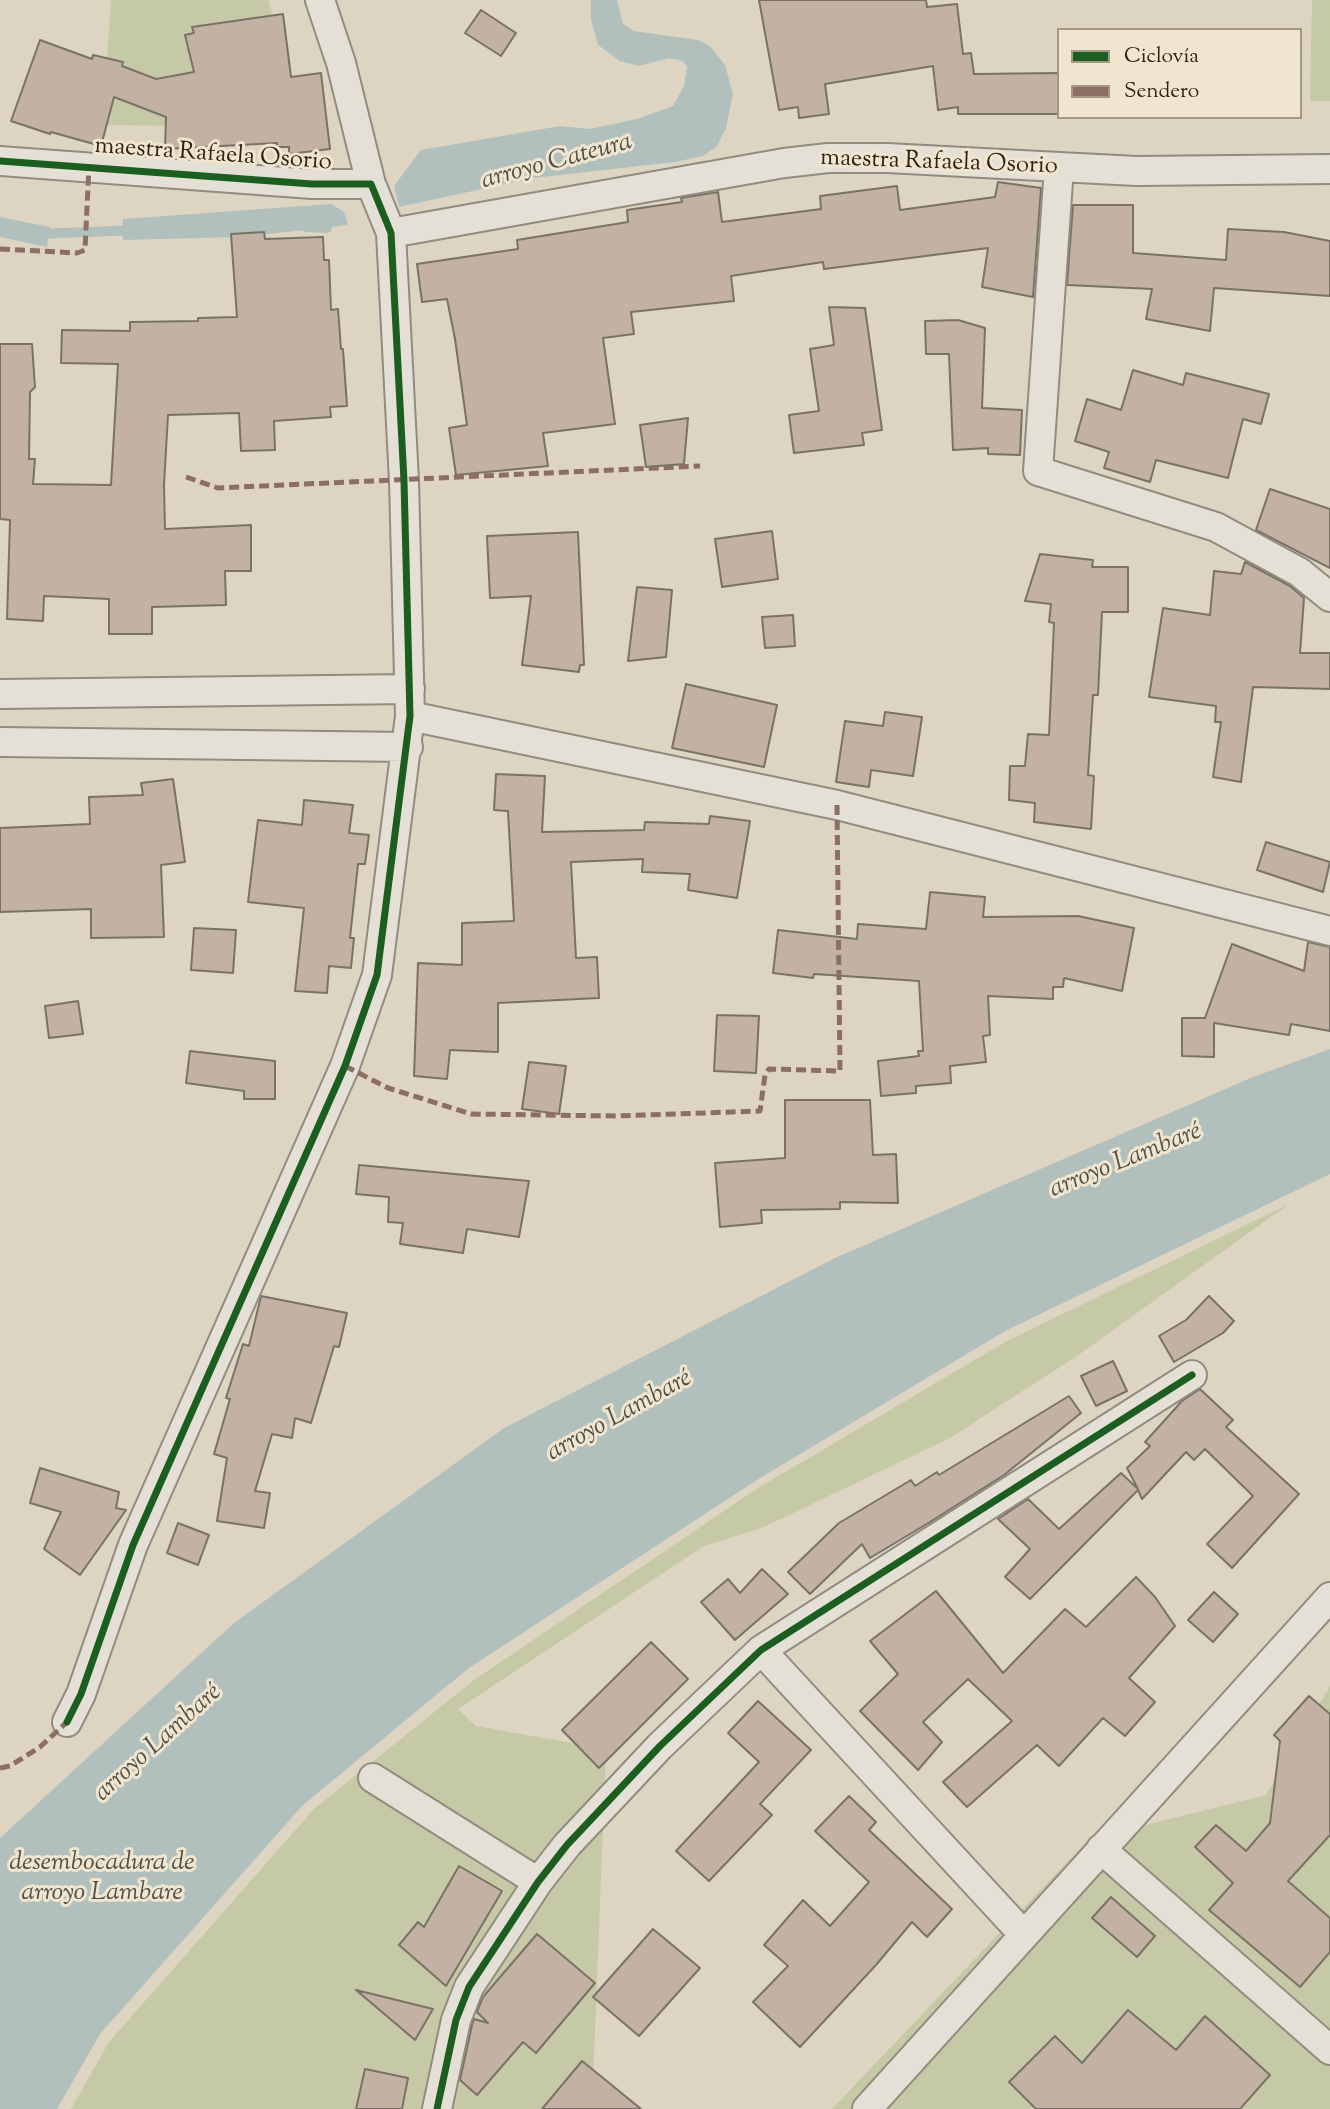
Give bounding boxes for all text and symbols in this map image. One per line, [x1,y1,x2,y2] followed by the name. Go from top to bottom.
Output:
[1057,28,1302,119] legend
[1124,42,1199,72] text: Ciclovía
[1124,77,1199,107] text: Sendero
[478,128,636,198] water label: arroyo Cateura
[93,133,333,179] street label: maestra Rafaela Osorio
[820,145,1058,183] street label: maestra Rafaela Osorio
[1045,1117,1207,1207] water label: arroyo Lambaré
[542,1364,698,1470] water label: arroyo Lambaré
[89,1678,229,1810] water label: arroyo Lambaré
[9,1849,195,1910] water label: desembocadura de arroyo Lambare

